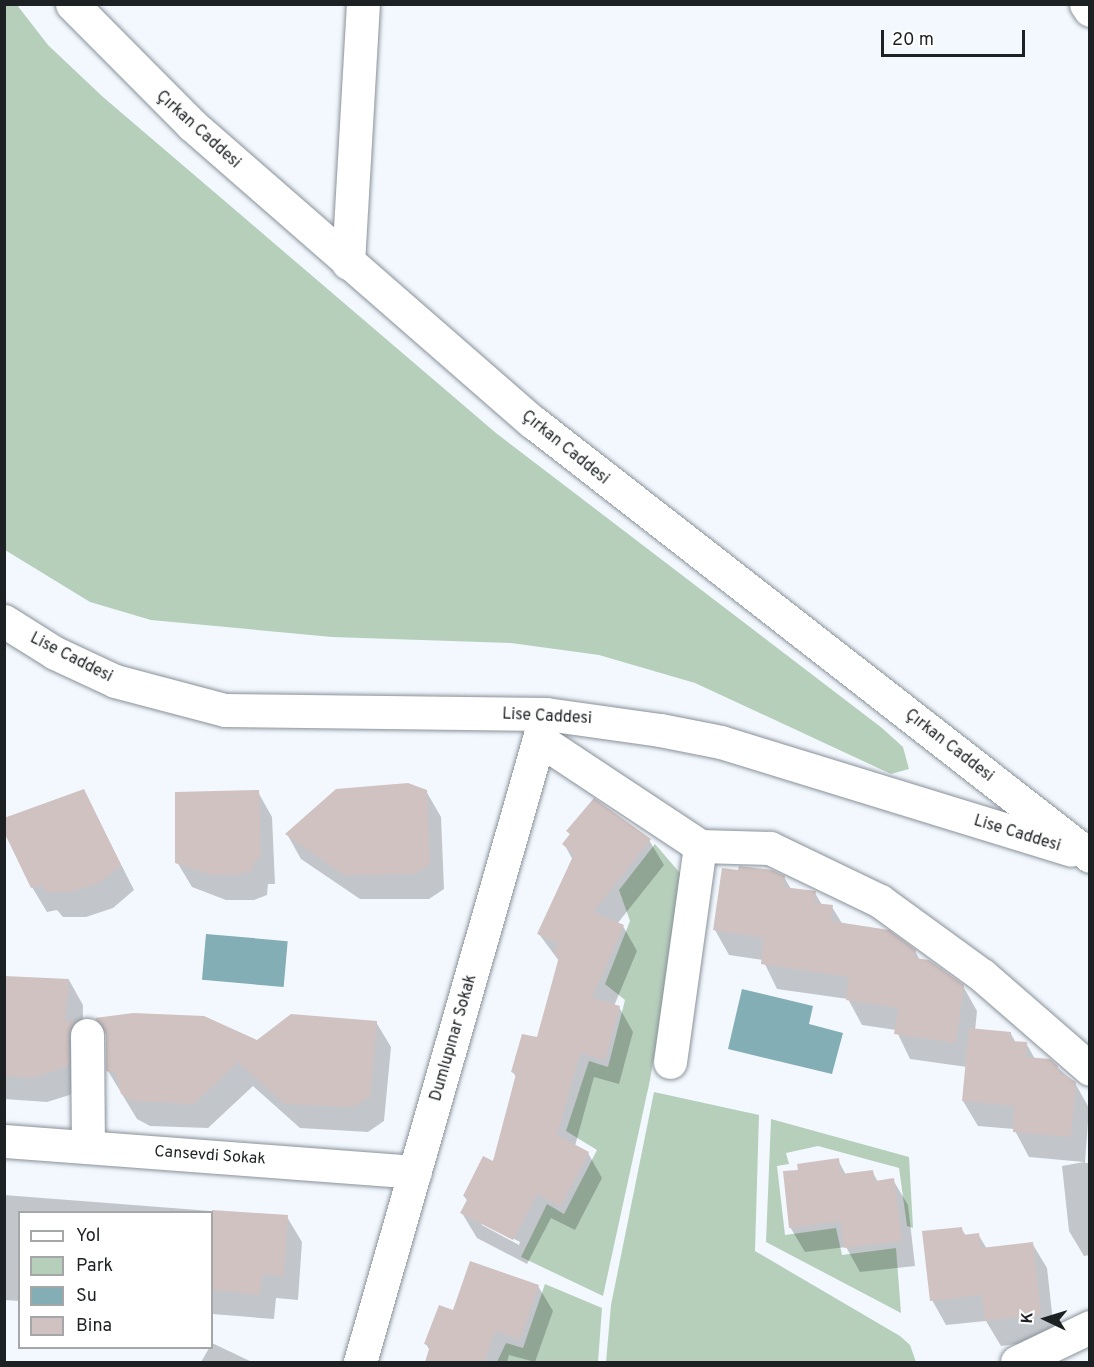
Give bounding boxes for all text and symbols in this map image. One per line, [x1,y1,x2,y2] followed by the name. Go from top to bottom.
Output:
[884,18,1028,56] scale bar
[892,29,934,52] text: 20 m
[152,87,244,173] street label: Çırkan Caddesi
[517,407,613,489] street label: Çırkan Caddesi
[27,629,115,687] street label: Lise Caddesi
[502,705,592,729] street label: Lise Caddesi
[901,705,997,787] street label: Çırkan Caddesi
[971,812,1063,856] street label: Lise Caddesi
[427,972,481,1104] street label: Dumlupınar Sokak
[154,1143,266,1169] street label: Cansevdi Sokak
[18,1211,213,1349] legend
[76,1225,101,1248] text: Yol
[76,1255,113,1278] text: Park
[76,1285,97,1308] text: Su
[1016,1289,1076,1349] north arrow
[1018,1311,1038,1324] text: K
[76,1315,112,1338] text: Bina

